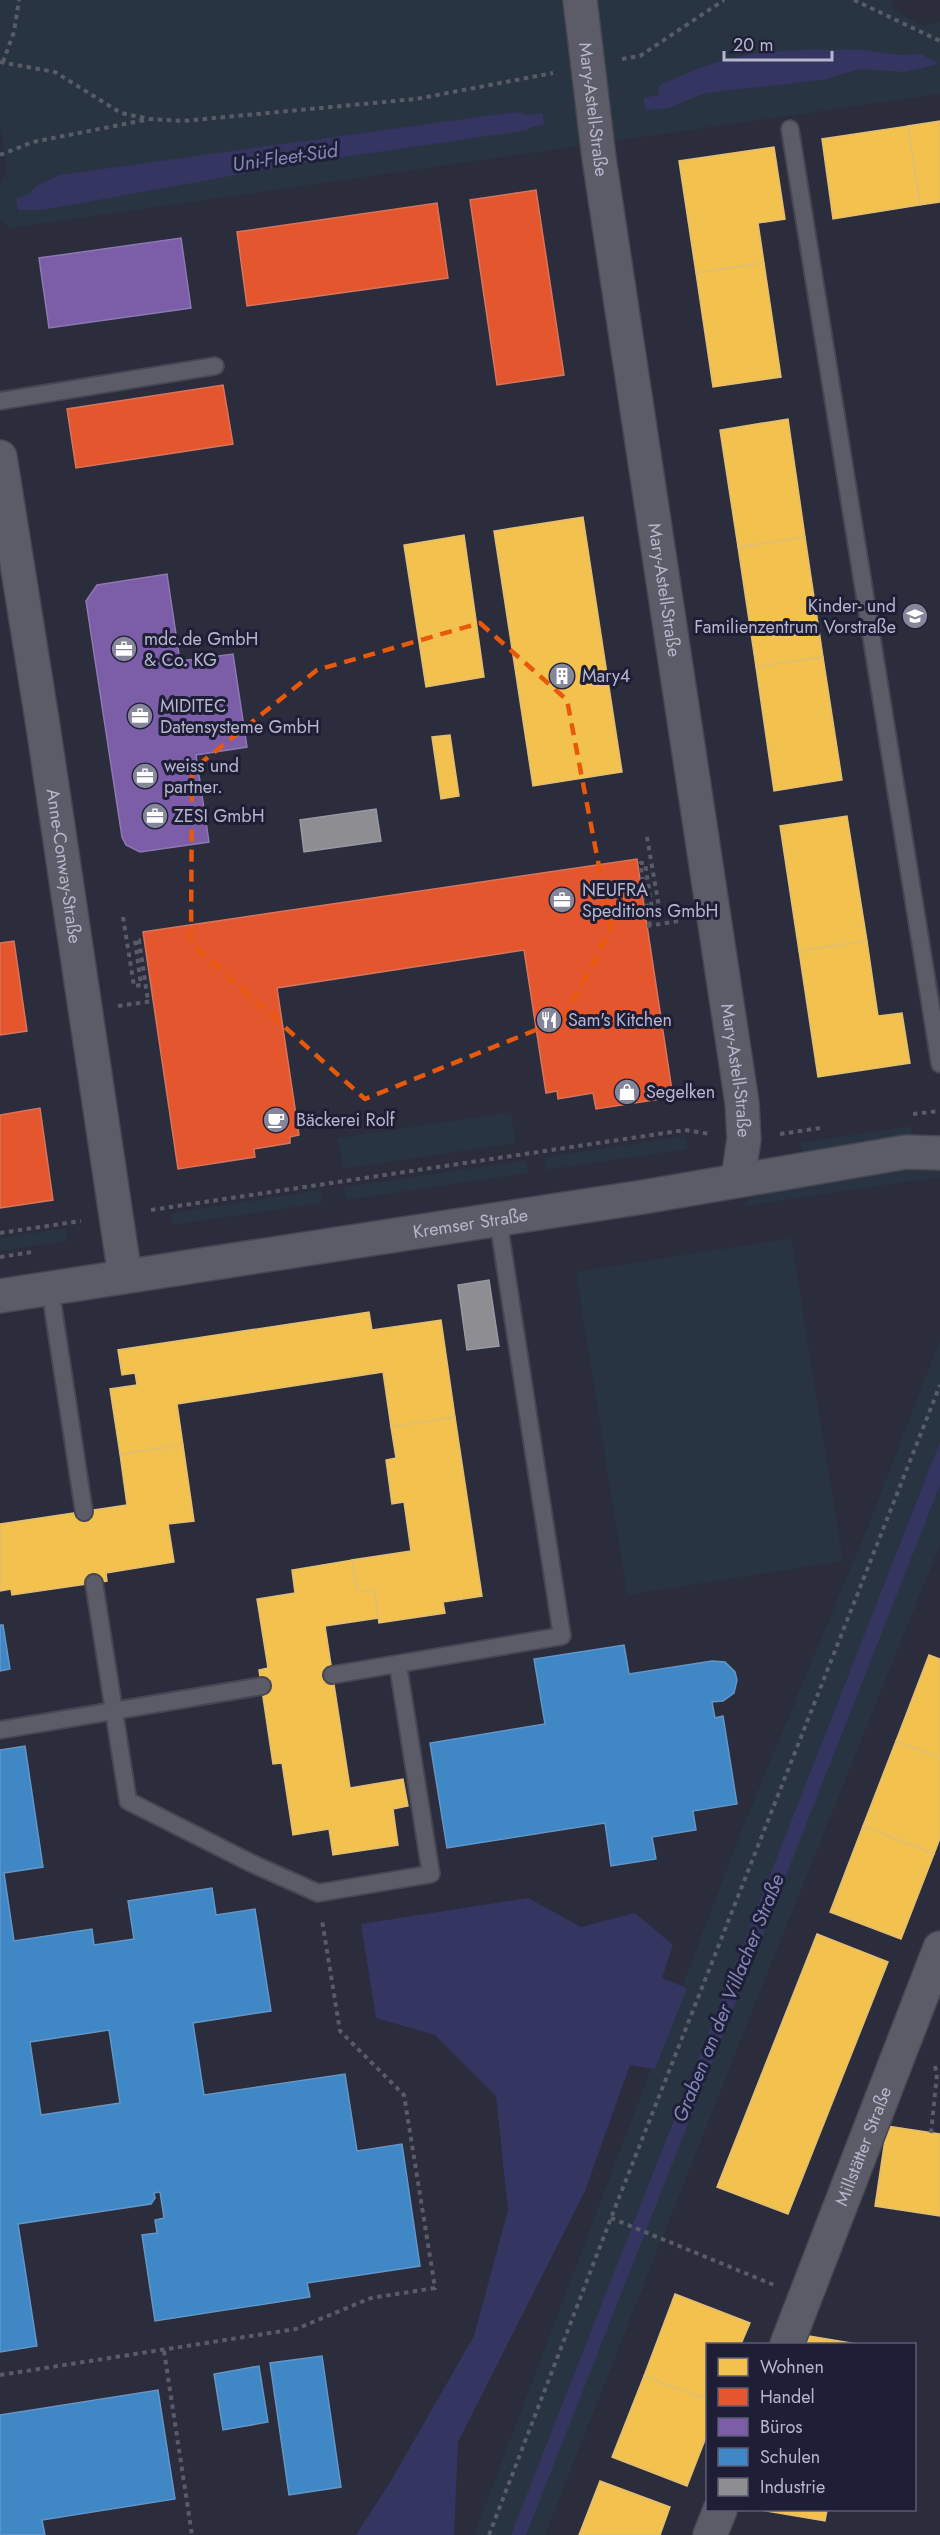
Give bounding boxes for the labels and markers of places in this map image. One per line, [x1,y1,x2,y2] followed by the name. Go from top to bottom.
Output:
[694,593,896,640] place label: Kinder- und Familienzentrum Vorstraße
[900,601,930,631] school or university icon: Kinder- und Familienzentrum Vorstraße
[144,626,258,673] place label: mdc.de GmbH & Co. KG
[109,634,139,664] office icon: mdc.de GmbH & Co. KG
[547,661,577,691] building icon: Mary4
[582,663,630,689] place label: Mary4
[160,693,320,740] place label: MIDITEC Datensysteme GmbH
[125,701,155,731] office icon: MIDITEC Datensysteme GmbH
[164,753,239,800] place label: weiss und partner.
[130,761,160,791] office icon: weiss und partner.
[140,801,170,831] office icon: ZESI GmbH
[174,803,265,829] place label: ZESI GmbH
[582,877,718,924] place label: NEUFRA Speditions GmbH
[547,885,577,915] office icon: NEUFRA Speditions GmbH
[534,1005,564,1035] restaurant icon: Sam's Kitchen
[568,1007,672,1033] place label: Sam's Kitchen
[612,1077,642,1107] shop icon: Segelken
[646,1079,715,1105] place label: Segelken
[261,1105,291,1135] cafe icon: Bäckerei Rolf
[296,1107,396,1133] place label: Bäckerei Rolf

